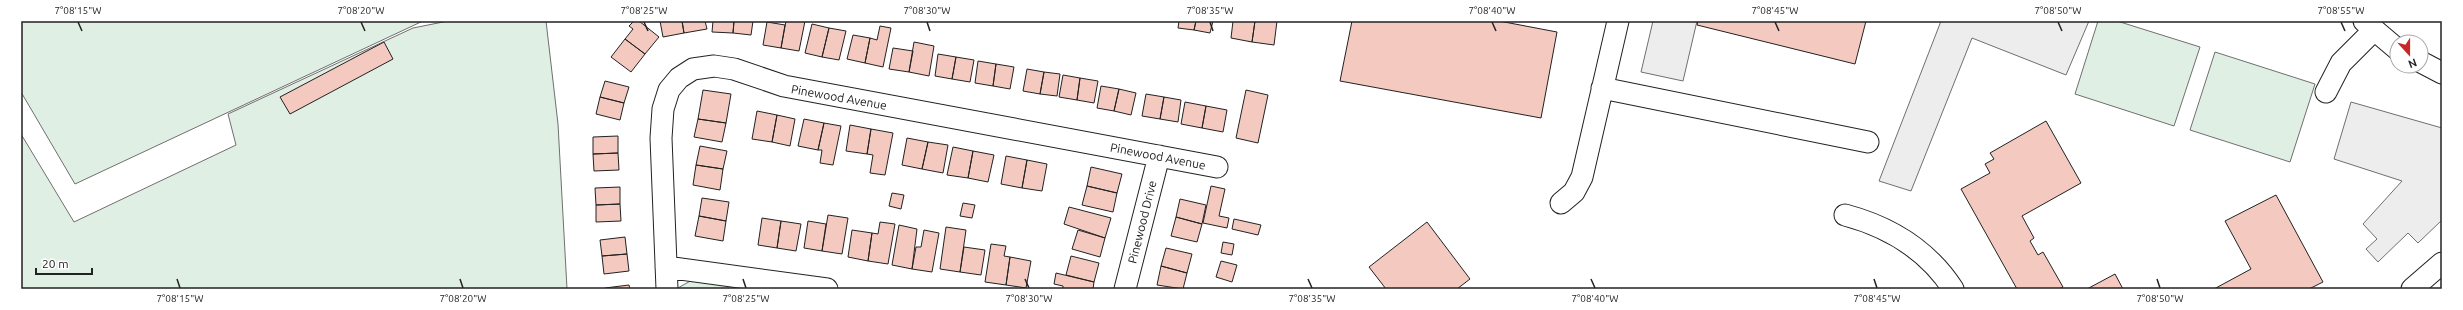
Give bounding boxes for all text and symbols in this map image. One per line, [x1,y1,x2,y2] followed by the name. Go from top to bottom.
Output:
[54,5,102,16] text: 7°08'15"W
[337,5,385,16] text: 7°08'20"W
[620,5,668,16] text: 7°08'25"W
[903,5,951,16] text: 7°08'30"W
[1186,5,1234,16] text: 7°08'35"W
[1468,5,1516,16] text: 7°08'40"W
[1751,5,1799,16] text: 7°08'45"W
[2034,5,2082,16] text: 7°08'50"W
[2317,5,2365,16] text: 7°08'55"W
[2389,34,2429,74] north arrow
[2407,56,2419,70] text: N
[790,82,888,112] street label: Pinewood Avenue
[1109,140,1207,172] street label: Pinewood Avenue
[1125,179,1159,265] street label: Pinewood Drive
[36,250,92,276] scale bar
[42,257,69,270] text: 20 m
[156,293,204,304] text: 7°08'15"W
[439,293,487,304] text: 7°08'20"W
[722,293,770,304] text: 7°08'25"W
[1005,293,1053,304] text: 7°08'30"W
[1288,293,1336,304] text: 7°08'35"W
[1571,293,1619,304] text: 7°08'40"W
[1853,293,1901,304] text: 7°08'45"W
[2136,293,2184,304] text: 7°08'50"W

